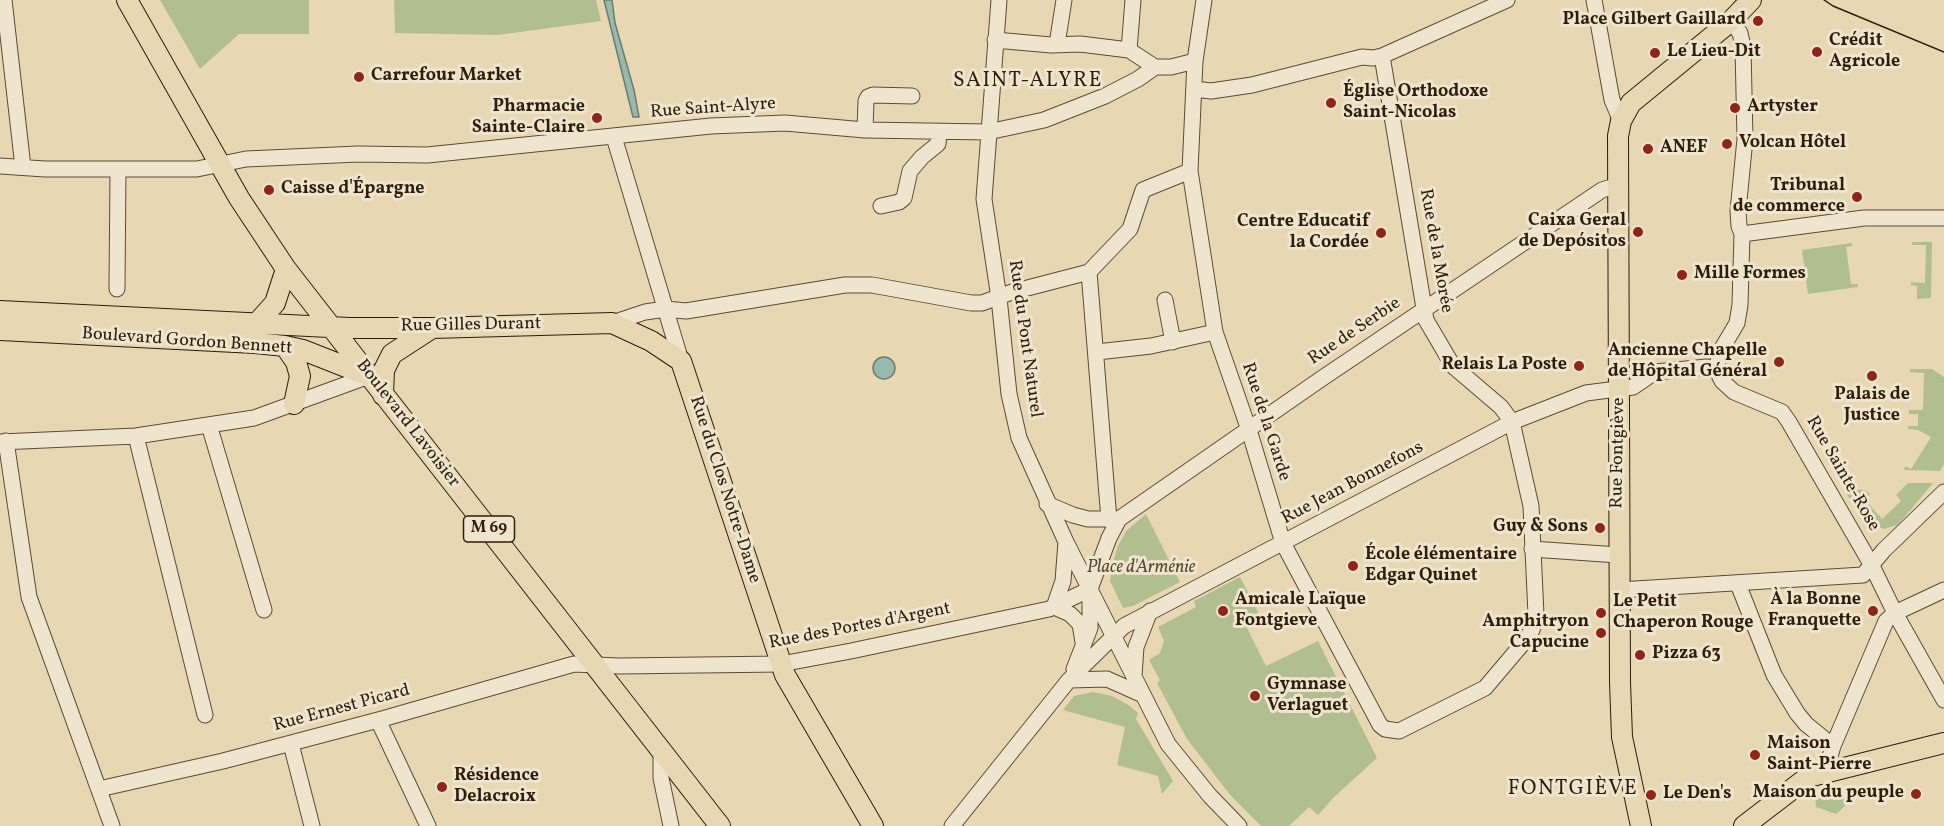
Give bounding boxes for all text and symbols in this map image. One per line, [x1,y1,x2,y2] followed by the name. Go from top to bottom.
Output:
[1563,10,1746,32] place label: Place Gilbert Gaillard
[1751,14,1765,28] marker: Place Gilbert Gaillard
[1829,31,1900,74] place label: Crédit Agricole
[1667,42,1761,64] place label: Le Lieu-Dit
[1810,45,1824,59] marker: Crédit Agricole
[1648,46,1662,60] marker: Le Lieu-Dit
[371,66,522,88] place label: Carrefour Market
[953,69,1103,95] district label: SAINT-ALYRE
[352,70,366,84] marker: Carrefour Market
[1343,82,1488,124] place label: Église Orthodoxe Saint-Nicolas
[649,94,777,124] street label: Rue Saint-Alyre
[1324,96,1338,110] marker: Église Orthodoxe Saint-Nicolas
[472,97,585,140] place label: Pharmacie Sainte-Claire
[1747,97,1818,119] place label: Artyster
[1728,101,1742,115] marker: Artyster
[590,111,604,125] marker: Pharmacie Sainte-Claire
[1739,133,1846,155] place label: Volcan Hôtel
[1720,137,1734,151] marker: Volcan Hôtel
[1660,138,1708,160] place label: ANEF
[1641,142,1655,156] marker: ANEF
[1733,176,1845,219] place label: Tribunal de commerce
[281,179,425,201] place label: Caisse d'Épargne
[262,183,276,197] marker: Caisse d'Épargne
[1413,187,1457,315] street label: Rue de la Morée
[1850,190,1864,204] marker: Tribunal de commerce
[1518,211,1626,254] place label: Caixa Geral de Depósitos
[1237,212,1369,254] place label: Centre Educatif la Cordée
[1631,225,1645,239] marker: Caixa Geral de Depósitos
[1374,226,1388,240] marker: Centre Educatif la Cordée
[1002,259,1046,419] street label: Rue du Pont Naturel
[1694,264,1806,286] place label: Mille Formes
[1675,268,1689,282] marker: Mille Formes
[1305,293,1405,371] street label: Rue de Serbie
[401,314,541,338] street label: Rue Gilles Durant
[81,324,293,360] street label: Boulevard Gordon Bennett
[1608,341,1767,384] place label: Ancienne Chapelle de Hôpital Général
[1442,355,1567,377] place label: Relais La Poste
[1772,355,1786,369] marker: Ancienne Chapelle de Hôpital Général
[350,356,464,492] street label: Boulevard Lavoisier
[1572,359,1586,373] marker: Relais La Poste
[1236,360,1294,484] street label: Rue de la Garde
[1865,369,1879,383] marker: Palais de Justice
[1834,385,1910,428] place label: Palais de Justice
[684,394,764,586] street label: Rue du Clos Notre-Dame
[1607,397,1631,509] street label: Rue Fontgiève
[1800,413,1884,535] street label: Rue Sainte-Rose
[1278,438,1428,530] street label: Rue Jean Bonnefons
[464,516,514,542] road number: M 69
[1493,517,1588,539] place label: Guy & Sons
[1593,521,1607,535] marker: Guy & Sons
[1365,545,1517,588] place label: École élémentaire Edgar Quinet
[1087,558,1195,580] park label: Place d'Arménie
[1346,559,1360,573] marker: École élémentaire Edgar Quinet
[1235,590,1366,632] place label: Amicale Laïque Fontgieve
[1768,590,1861,632] place label: À la Bonne Franquette
[1613,592,1754,634] place label: Le Petit Chaperon Rouge
[767,599,953,655] street label: Rue des Portes d'Argent
[1216,604,1230,618] marker: Amicale Laïque Fontgieve
[1866,604,1880,618] marker: À la Bonne Franquette
[1594,606,1608,620] marker: Le Petit Chaperon Rouge
[1482,612,1589,654] place label: Amphitryon Capucine
[1594,626,1608,640] marker: Amphitryon Capucine
[1652,644,1721,666] place label: Pizza 63
[1633,648,1647,662] marker: Pizza 63
[1267,675,1348,718] place label: Gymnase Verlaguet
[271,680,413,738] street label: Rue Ernest Picard
[1248,689,1262,703] marker: Gymnase Verlaguet
[1767,734,1871,777] place label: Maison Saint-Pierre
[1748,748,1762,762] marker: Maison Saint-Pierre
[454,766,539,808] place label: Résidence Delacroix
[1508,777,1638,803] district label: FONTGIÈVE
[435,780,449,794] marker: Résidence Delacroix
[1753,783,1904,805] place label: Maison du peuple
[1663,784,1732,806] place label: Le Den's
[1909,787,1923,801] marker: Maison du peuple
[1644,788,1658,802] marker: Le Den's

